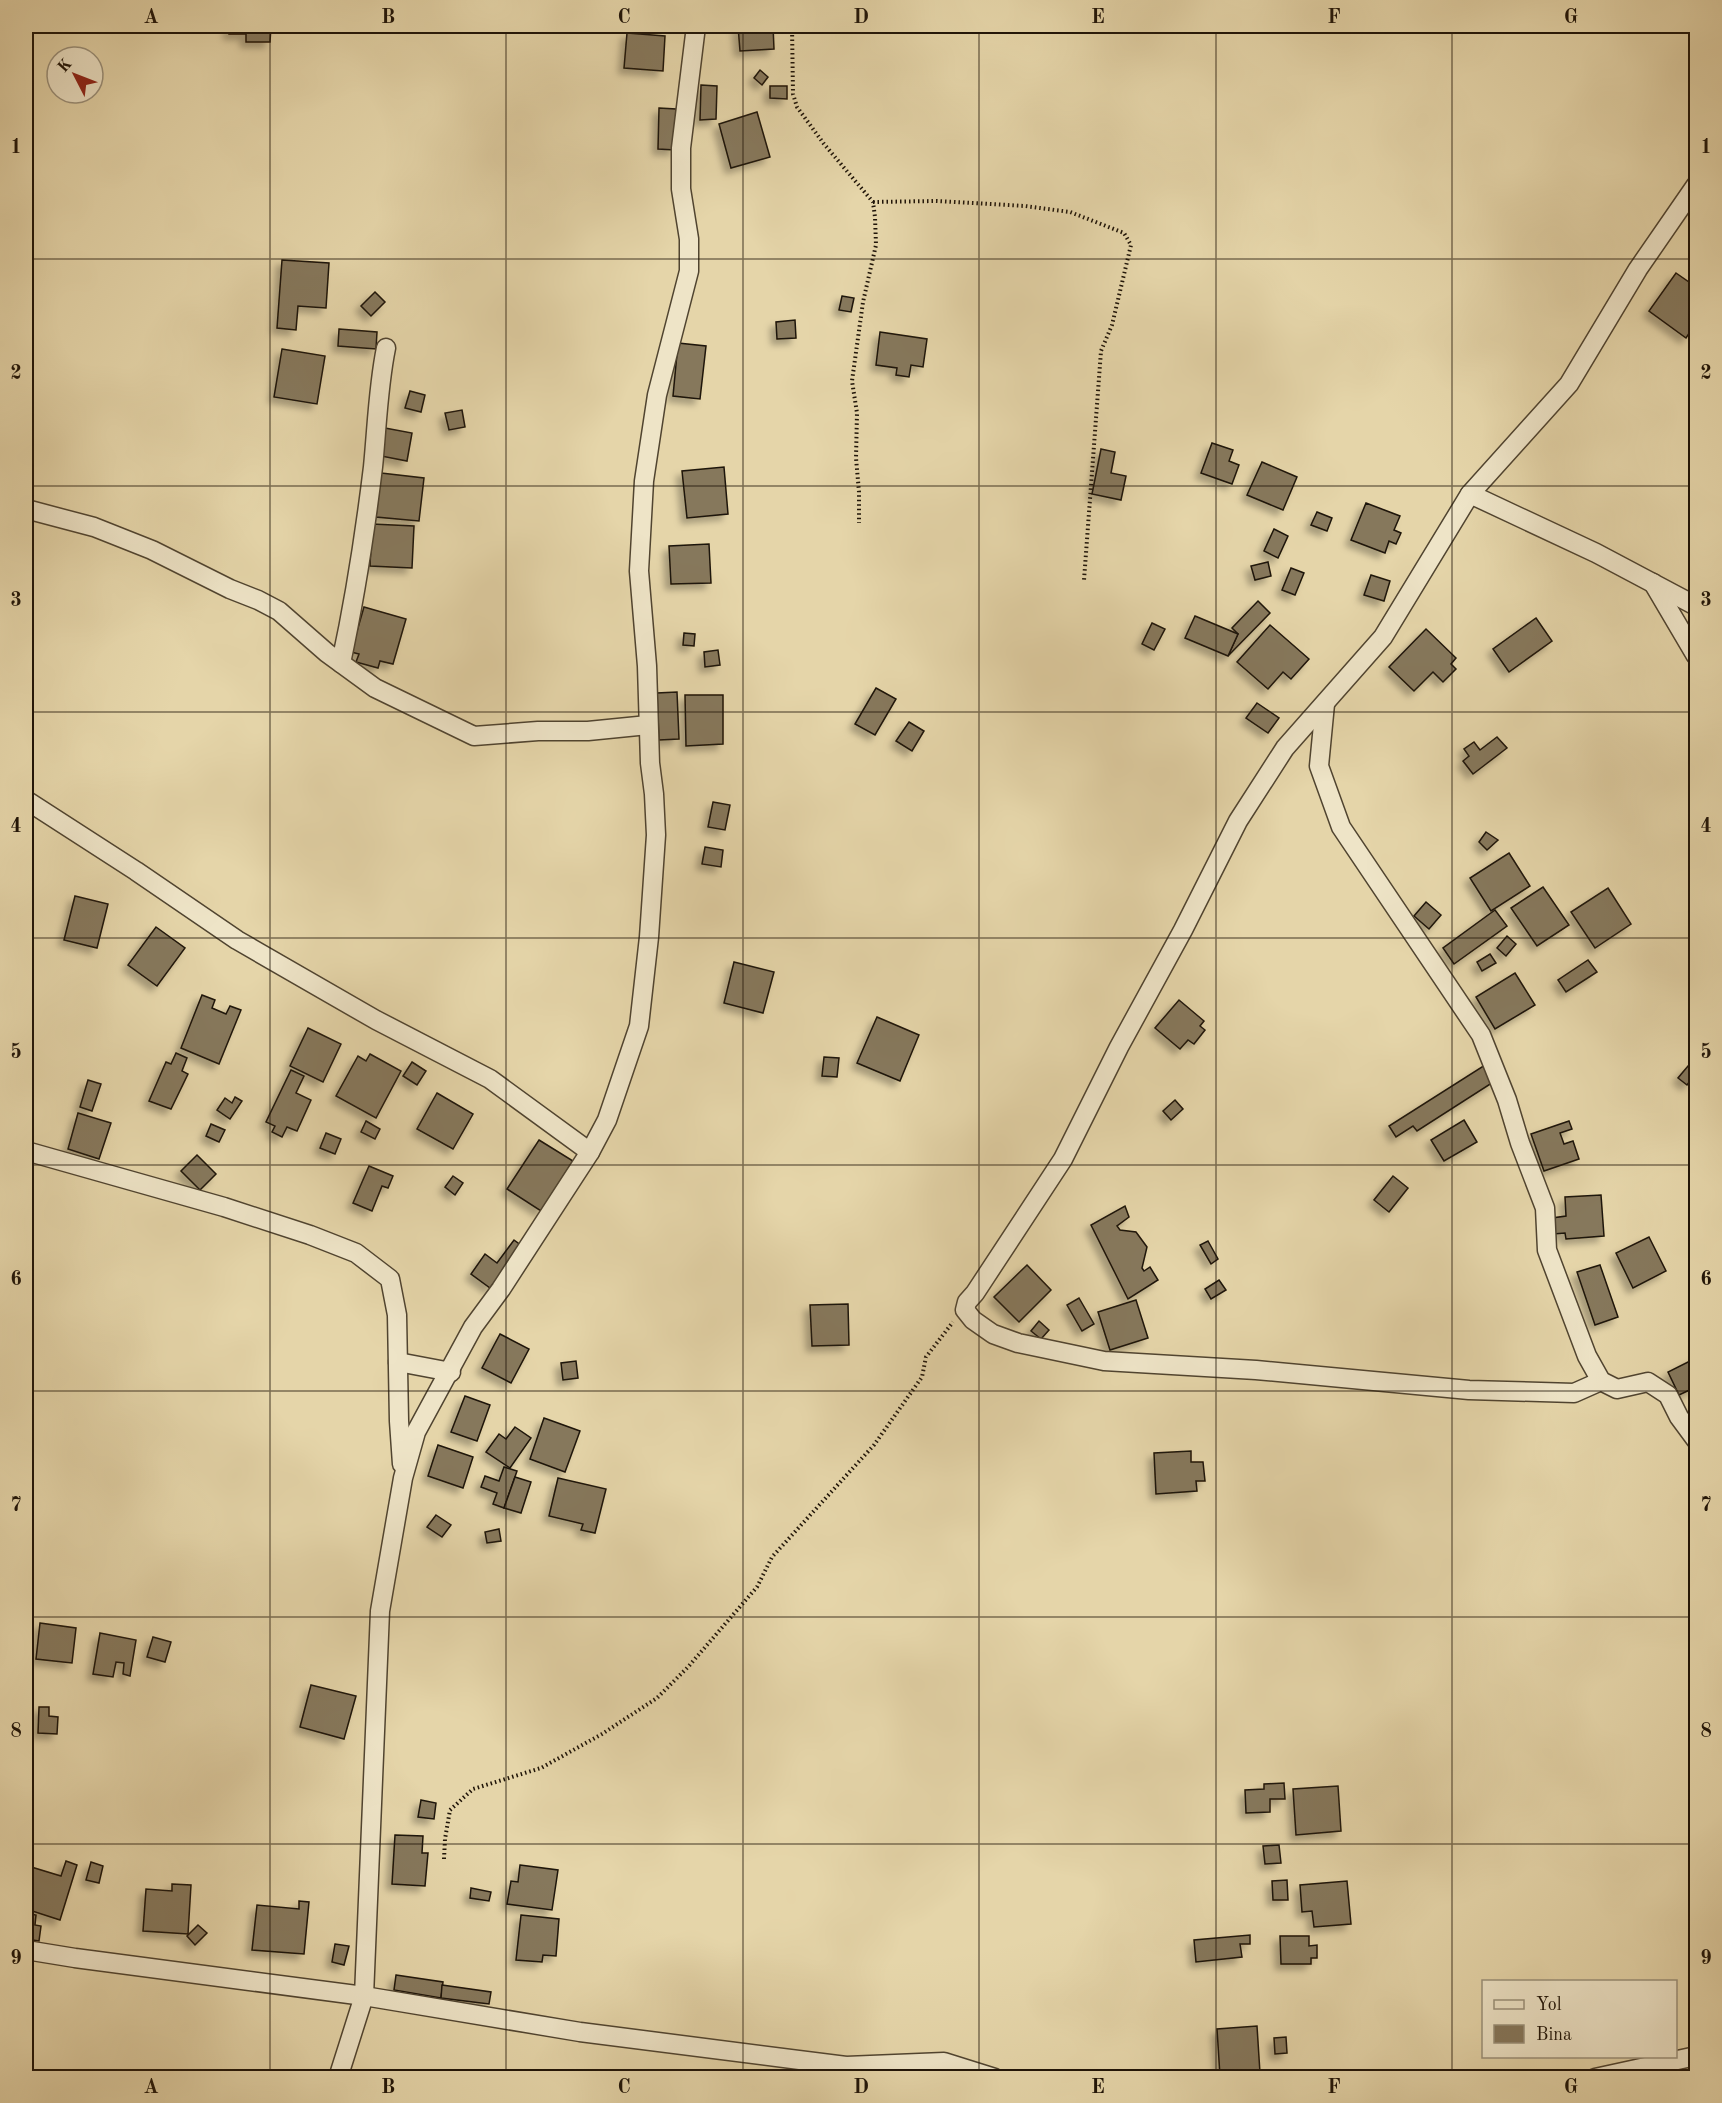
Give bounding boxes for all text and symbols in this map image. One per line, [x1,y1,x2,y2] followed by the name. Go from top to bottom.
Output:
[143,8,159,28] text: A
[381,8,395,28] text: B
[617,8,631,28] text: C
[853,8,869,28] text: D
[1091,8,1105,28] text: E
[1327,8,1341,28] text: F
[1564,8,1578,28] text: G
[45,45,105,105] north arrow
[55,56,75,76] text: K
[10,138,22,158] text: 1
[1700,138,1712,158] text: 1
[10,364,22,384] text: 2
[1700,364,1712,384] text: 2
[10,591,22,611] text: 3
[1700,591,1712,611] text: 3
[10,817,22,837] text: 4
[1700,817,1712,837] text: 4
[10,1042,22,1063] text: 5
[1700,1042,1712,1063] text: 5
[10,1270,22,1290] text: 6
[1700,1270,1712,1290] text: 6
[10,1496,22,1516] text: 7
[1700,1496,1712,1516] text: 7
[10,1722,22,1742] text: 8
[1700,1722,1712,1742] text: 8
[10,1949,22,1969] text: 9
[1700,1949,1712,1969] text: 9
[1482,1980,1677,2058] legend
[1536,1996,1562,2014] text: Yol
[1536,2026,1572,2044] text: Bina
[143,2078,159,2098] text: A
[381,2078,395,2098] text: B
[617,2078,631,2098] text: C
[853,2078,869,2098] text: D
[1091,2078,1105,2098] text: E
[1327,2078,1341,2098] text: F
[1564,2078,1578,2098] text: G

